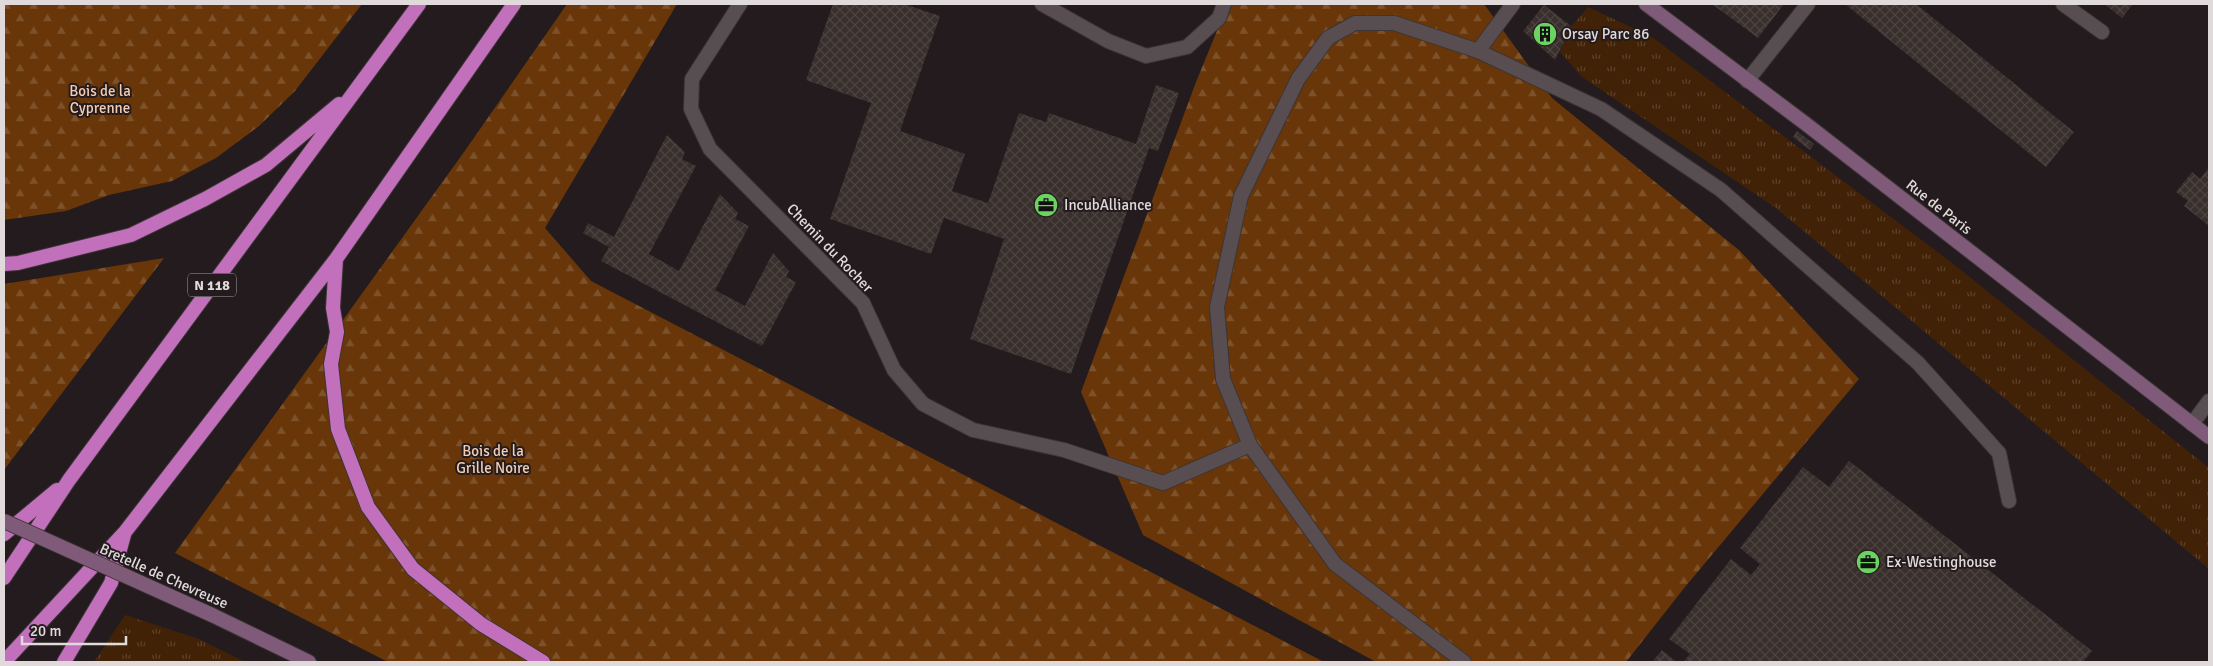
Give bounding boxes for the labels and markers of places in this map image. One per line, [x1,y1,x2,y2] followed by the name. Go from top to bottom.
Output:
[1532,21,1558,47] building icon: Orsay Parc 86
[1562,25,1649,43] place label: Orsay Parc 86
[1033,192,1059,218] office icon: IncubAlliance
[1064,196,1152,214] place label: IncubAlliance
[1855,549,1881,575] office icon: Ex-Westinghouse
[1886,553,1996,571] place label: Ex-Westinghouse

